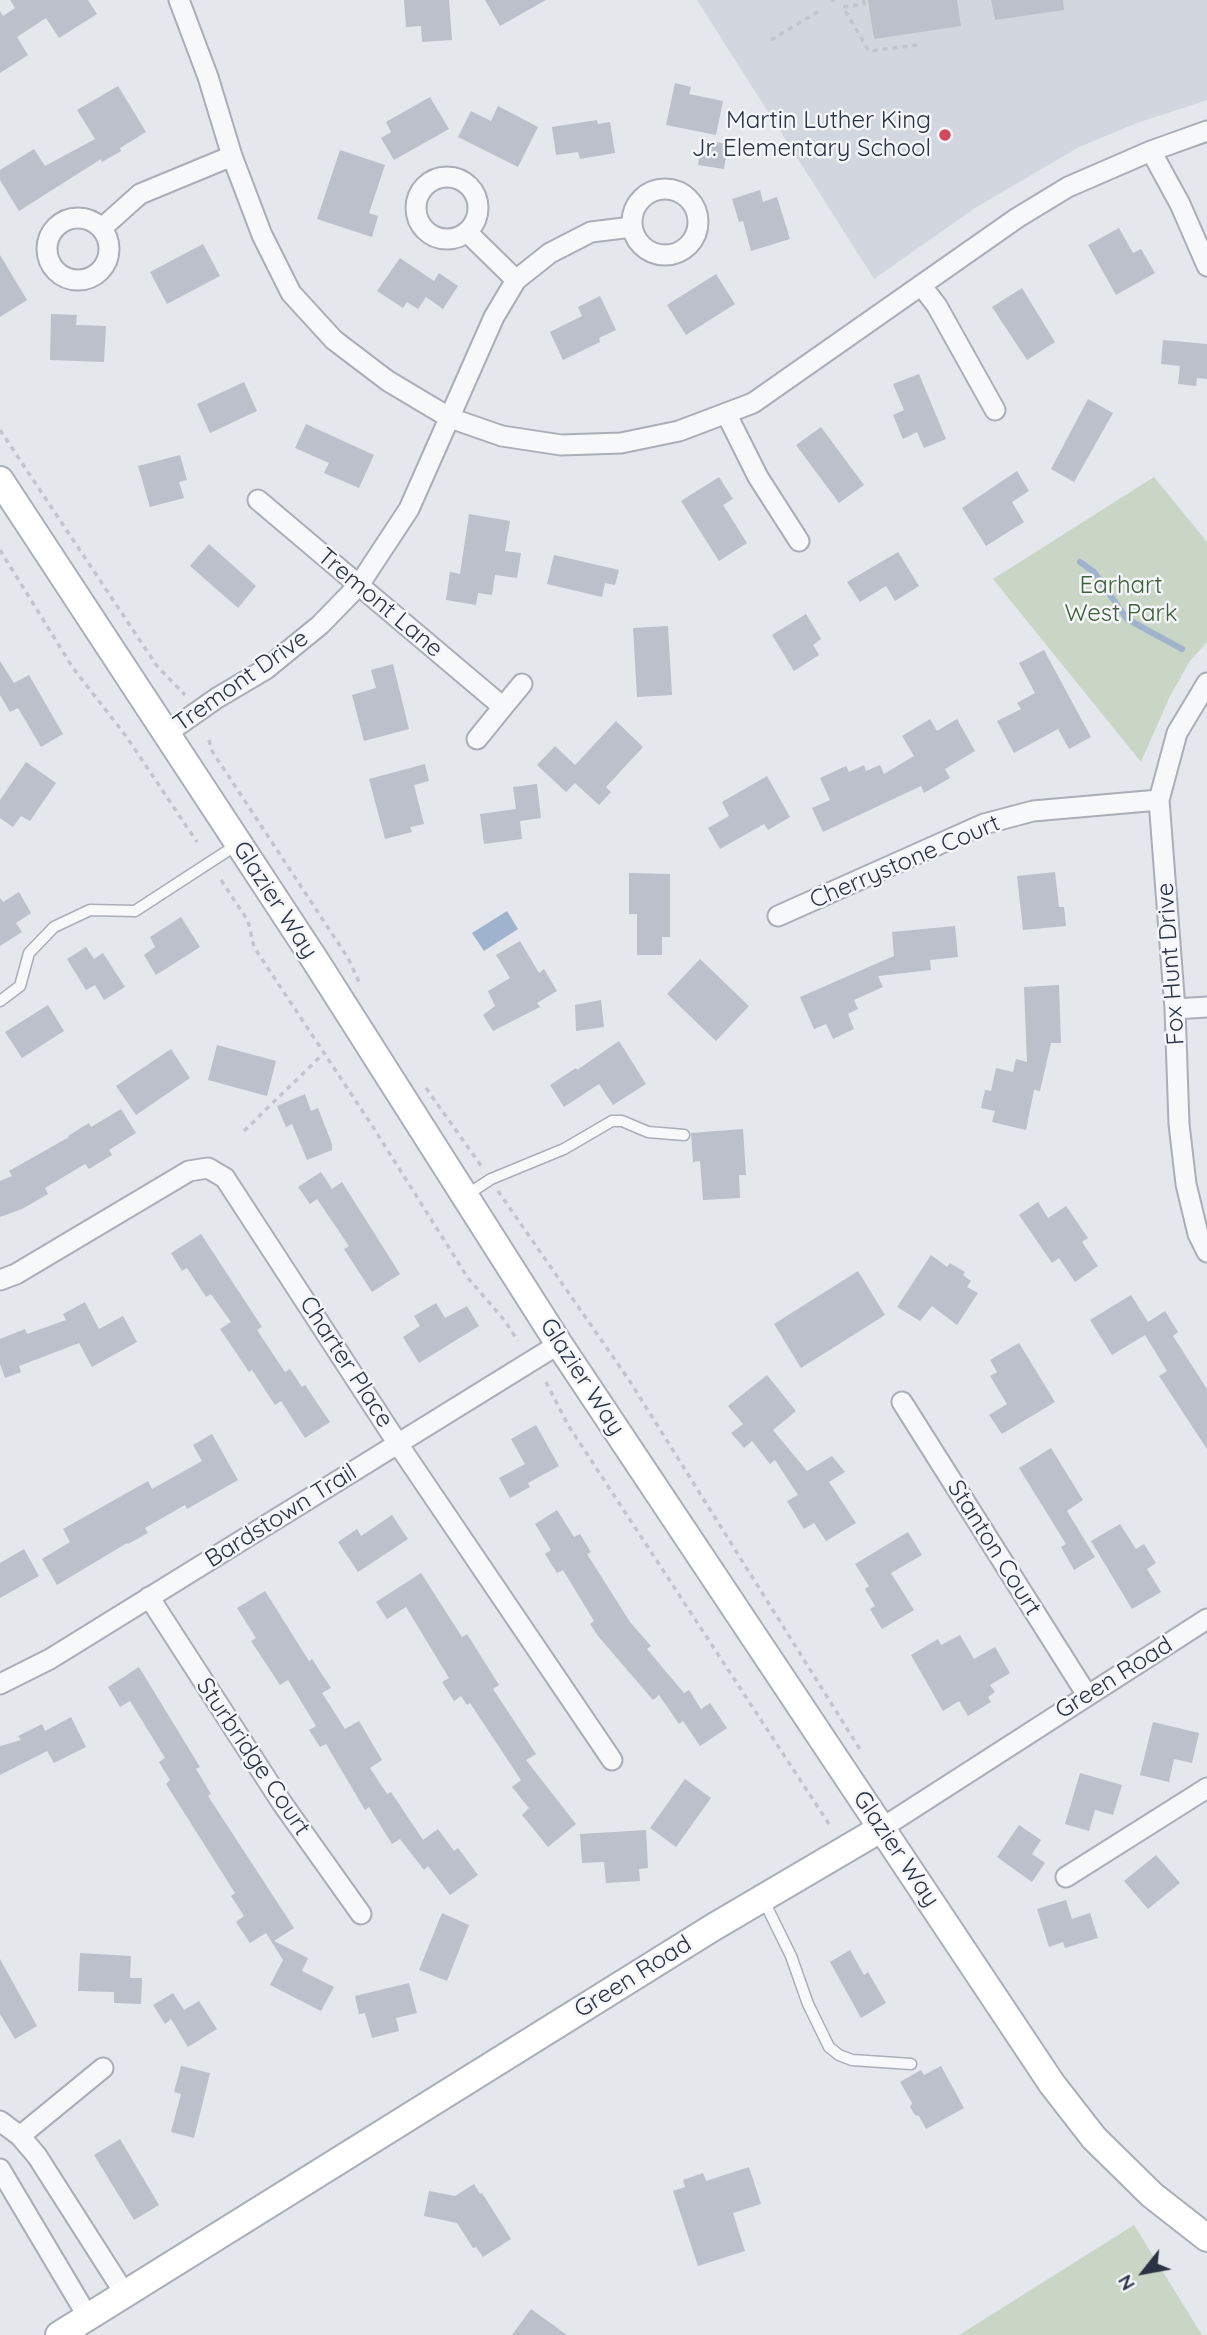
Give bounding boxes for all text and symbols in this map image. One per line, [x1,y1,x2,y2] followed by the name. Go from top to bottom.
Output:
[692,107,931,163] place label: Martin Luther King Jr. Elementary School
[937,127,953,143] marker: Martin Luther King Jr. Elementary School
[311,542,449,664] street label: Tremont Lane
[1064,572,1178,628] park label: Earhart West Park
[168,624,314,738] street label: Tremont Drive
[806,809,1004,915] street label: Cherrystone Court
[226,836,324,964] street label: Glazier Way
[1151,882,1191,1046] street label: Fox Hunt Drive
[293,1291,399,1433] street label: Charter Place
[533,1313,631,1441] street label: Glazier Way
[200,1458,362,1574] street label: Bardstown Trail
[941,1475,1047,1621] street label: Stanton Court
[1050,1631,1178,1725] street label: Green Road
[190,1673,316,1841] street label: Sturbridge Court
[847,1785,945,1913] street label: Glazier Way
[569,1930,697,2024] street label: Green Road
[1109,2237,1179,2307] north arrow
[1112,2271,1140,2295] text: N

